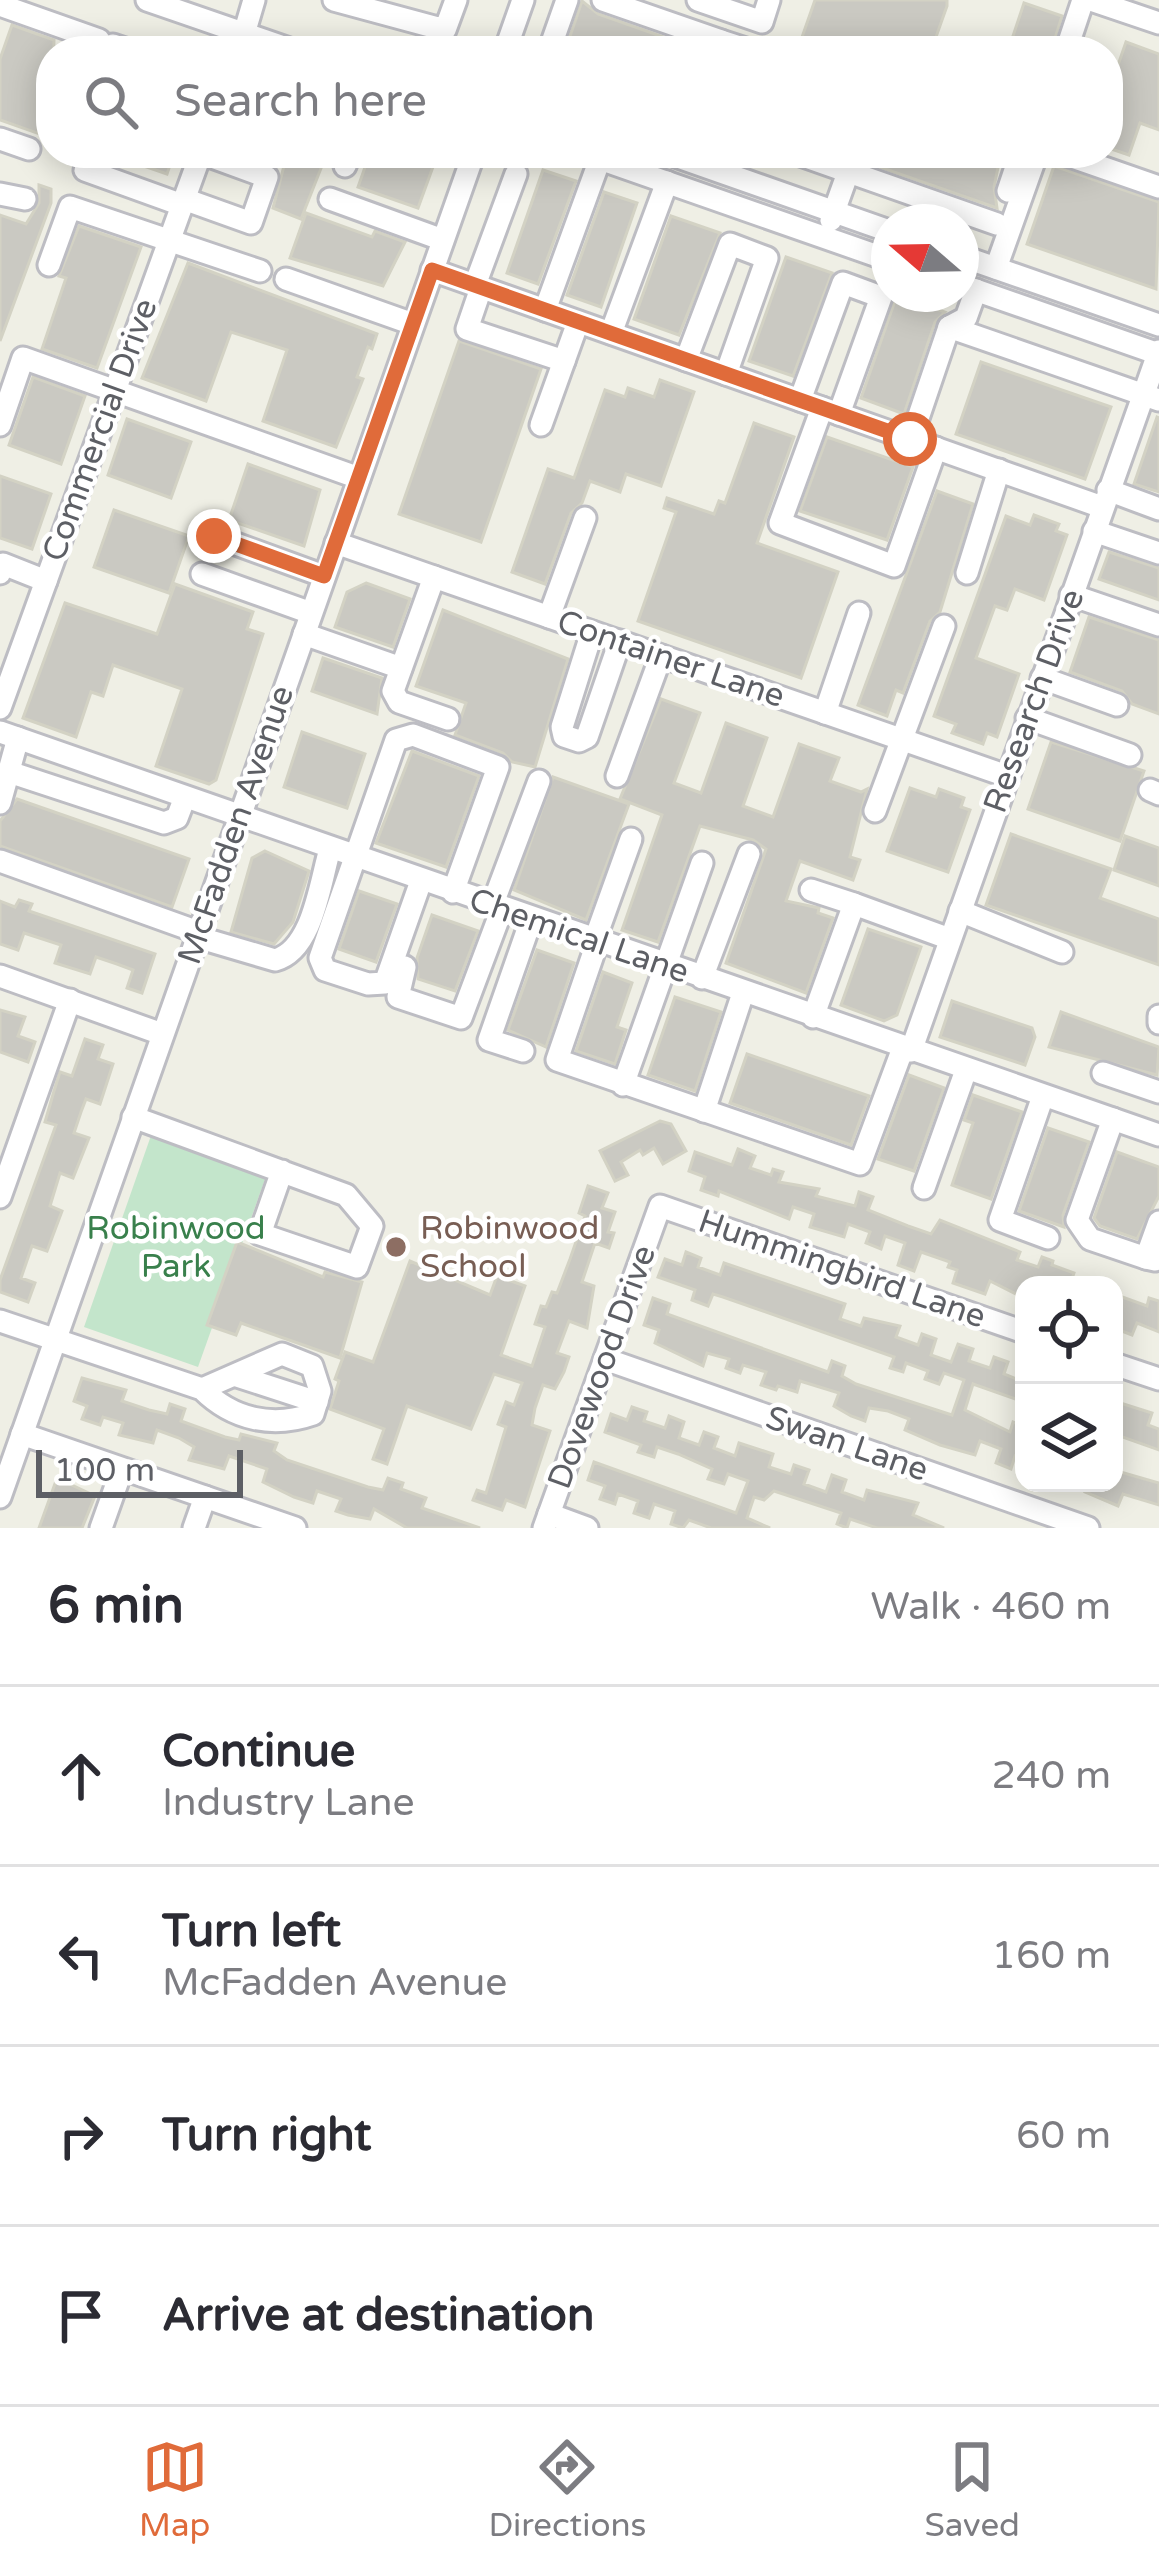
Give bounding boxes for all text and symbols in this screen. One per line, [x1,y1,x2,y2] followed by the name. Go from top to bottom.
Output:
[36,36,1123,168] search box
[78,69,144,135] icon: search
[174,75,427,129] text: Search here
[871,204,979,312] north arrow
[34,294,166,566] street label: Commercial Drive
[883,412,937,466] route start
[187,509,241,563] route end
[975,584,1093,818] street label: Research Drive
[552,602,790,716] street label: Container Lane
[170,681,302,969] street label: McFadden Avenue
[464,880,694,992] street label: Chemical Lane
[693,1202,991,1336] street label: Hummingbird Lane
[86,1209,266,1286] park label: Robinwood Park
[420,1209,599,1286] place label: Robinwood School
[383,1234,409,1260] marker: Robinwood School
[540,1240,664,1494] street label: Dovewood Drive
[1015,1276,1123,1492] map controls
[1015,1276,1123,1384] button: locate
[1015,1384,1123,1492] button: layers
[761,1398,933,1490] street label: Swan Lane
[36,1444,243,1497] scale bar
[54,1451,155,1490] text: 100 m
[48,1575,184,1637] text: 6 min
[870,1583,1111,1630] text: Walk · 460 m
[162,1725,355,1779] text: Continue
[48,1743,114,1809] icon: ahead
[992,1752,1111,1799] text: 240 m
[162,1779,415,1826] text: Industry Lane
[162,1905,341,1959] text: Turn left
[48,1923,114,1989] icon: left
[992,1932,1111,1979] text: 160 m
[162,1959,507,2006] text: McFadden Avenue
[48,2103,114,2169] icon: right
[162,2109,371,2163] text: Turn right
[1016,2112,1111,2159] text: 60 m
[48,2283,114,2349] icon: arrive
[162,2289,594,2343] text: Arrive at destination
[139,2434,210,2545] tab: Map
[488,2434,646,2545] tab: Directions
[925,2434,1020,2545] tab: Saved

